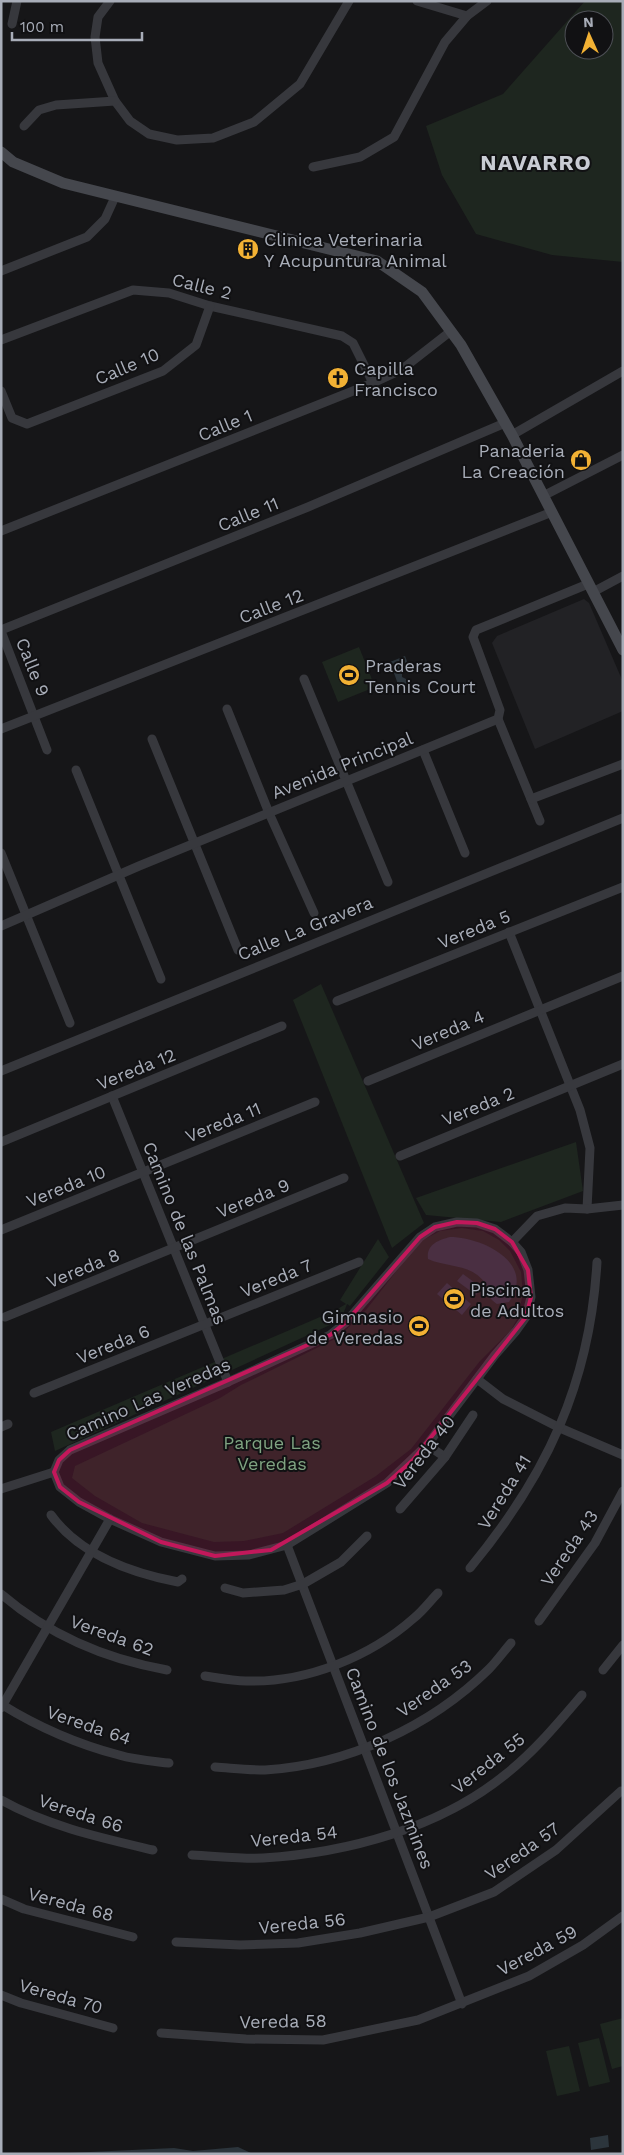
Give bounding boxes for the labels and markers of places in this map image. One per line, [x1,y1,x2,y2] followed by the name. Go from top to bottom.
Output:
[264,229,447,271] place label: Clinica Veterinaria Y Acupuntura Animal
[236,237,260,261] building icon: Clinica Veterinaria Y Acupuntura Animal
[354,358,438,400] place label: Capilla Francisco
[326,366,350,390] church icon: Capilla Francisco
[462,440,565,482] place label: Panaderia La Creación
[569,448,593,472] shop icon: Panaderia La Creación
[365,655,476,697] place label: Praderas Tennis Court
[337,663,361,687] sports icon: Praderas Tennis Court
[470,1279,564,1321] place label: Piscina de Adultos
[442,1287,466,1311] sports icon: Piscina de Adultos
[306,1306,403,1348] place label: Gimnasio de Veredas
[407,1314,431,1338] sports icon: Gimnasio de Veredas

